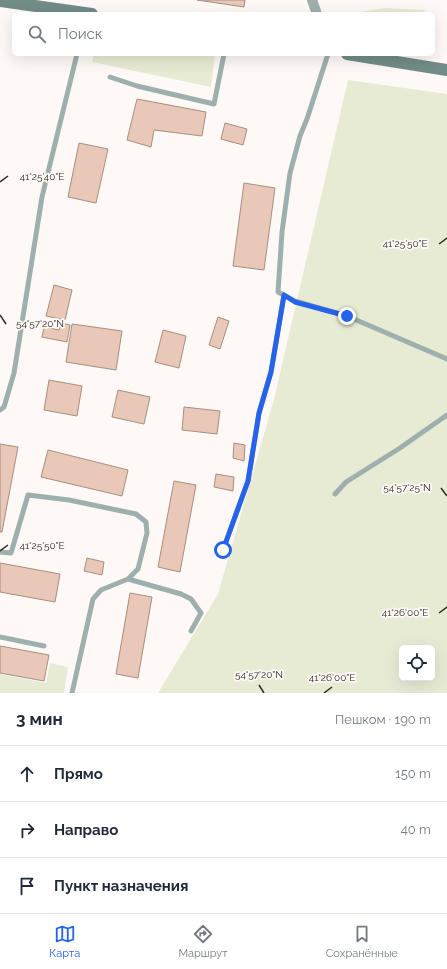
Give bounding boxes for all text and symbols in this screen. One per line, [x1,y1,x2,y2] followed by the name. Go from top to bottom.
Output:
[12,12,435,56] search box
[26,23,48,45] icon: search
[58,25,103,43] text: Поиск
[20,171,64,182] text: 41°25'40"E
[382,238,428,249] text: 41°25'50"E
[338,307,356,325] route end
[16,318,64,329] text: 54°57'20"N
[383,482,431,493] text: 54°57'25"N
[19,540,65,551] text: 41°25'50"E
[214,541,232,559] route start
[382,607,428,618] text: 41°26'00"E
[399,645,435,681] map controls
[399,645,435,681] button: locate
[235,669,283,680] text: 54°57'20"N
[309,672,355,683] text: 41°26'00"E
[16,709,63,729] text: 3 мин
[335,712,431,727] text: Пешком · 190 m
[16,763,38,785] icon: ahead
[54,765,103,783] text: Прямо
[395,766,431,781] text: 150 m
[16,819,38,841] icon: right
[54,821,118,839] text: Направо
[401,822,431,837] text: 40 m
[16,875,38,897] icon: arrive
[54,877,188,895] text: Пункт назначения
[49,923,80,960] tab: Карта
[178,923,227,960] tab: Маршрут
[326,923,398,960] tab: Сохранённые

